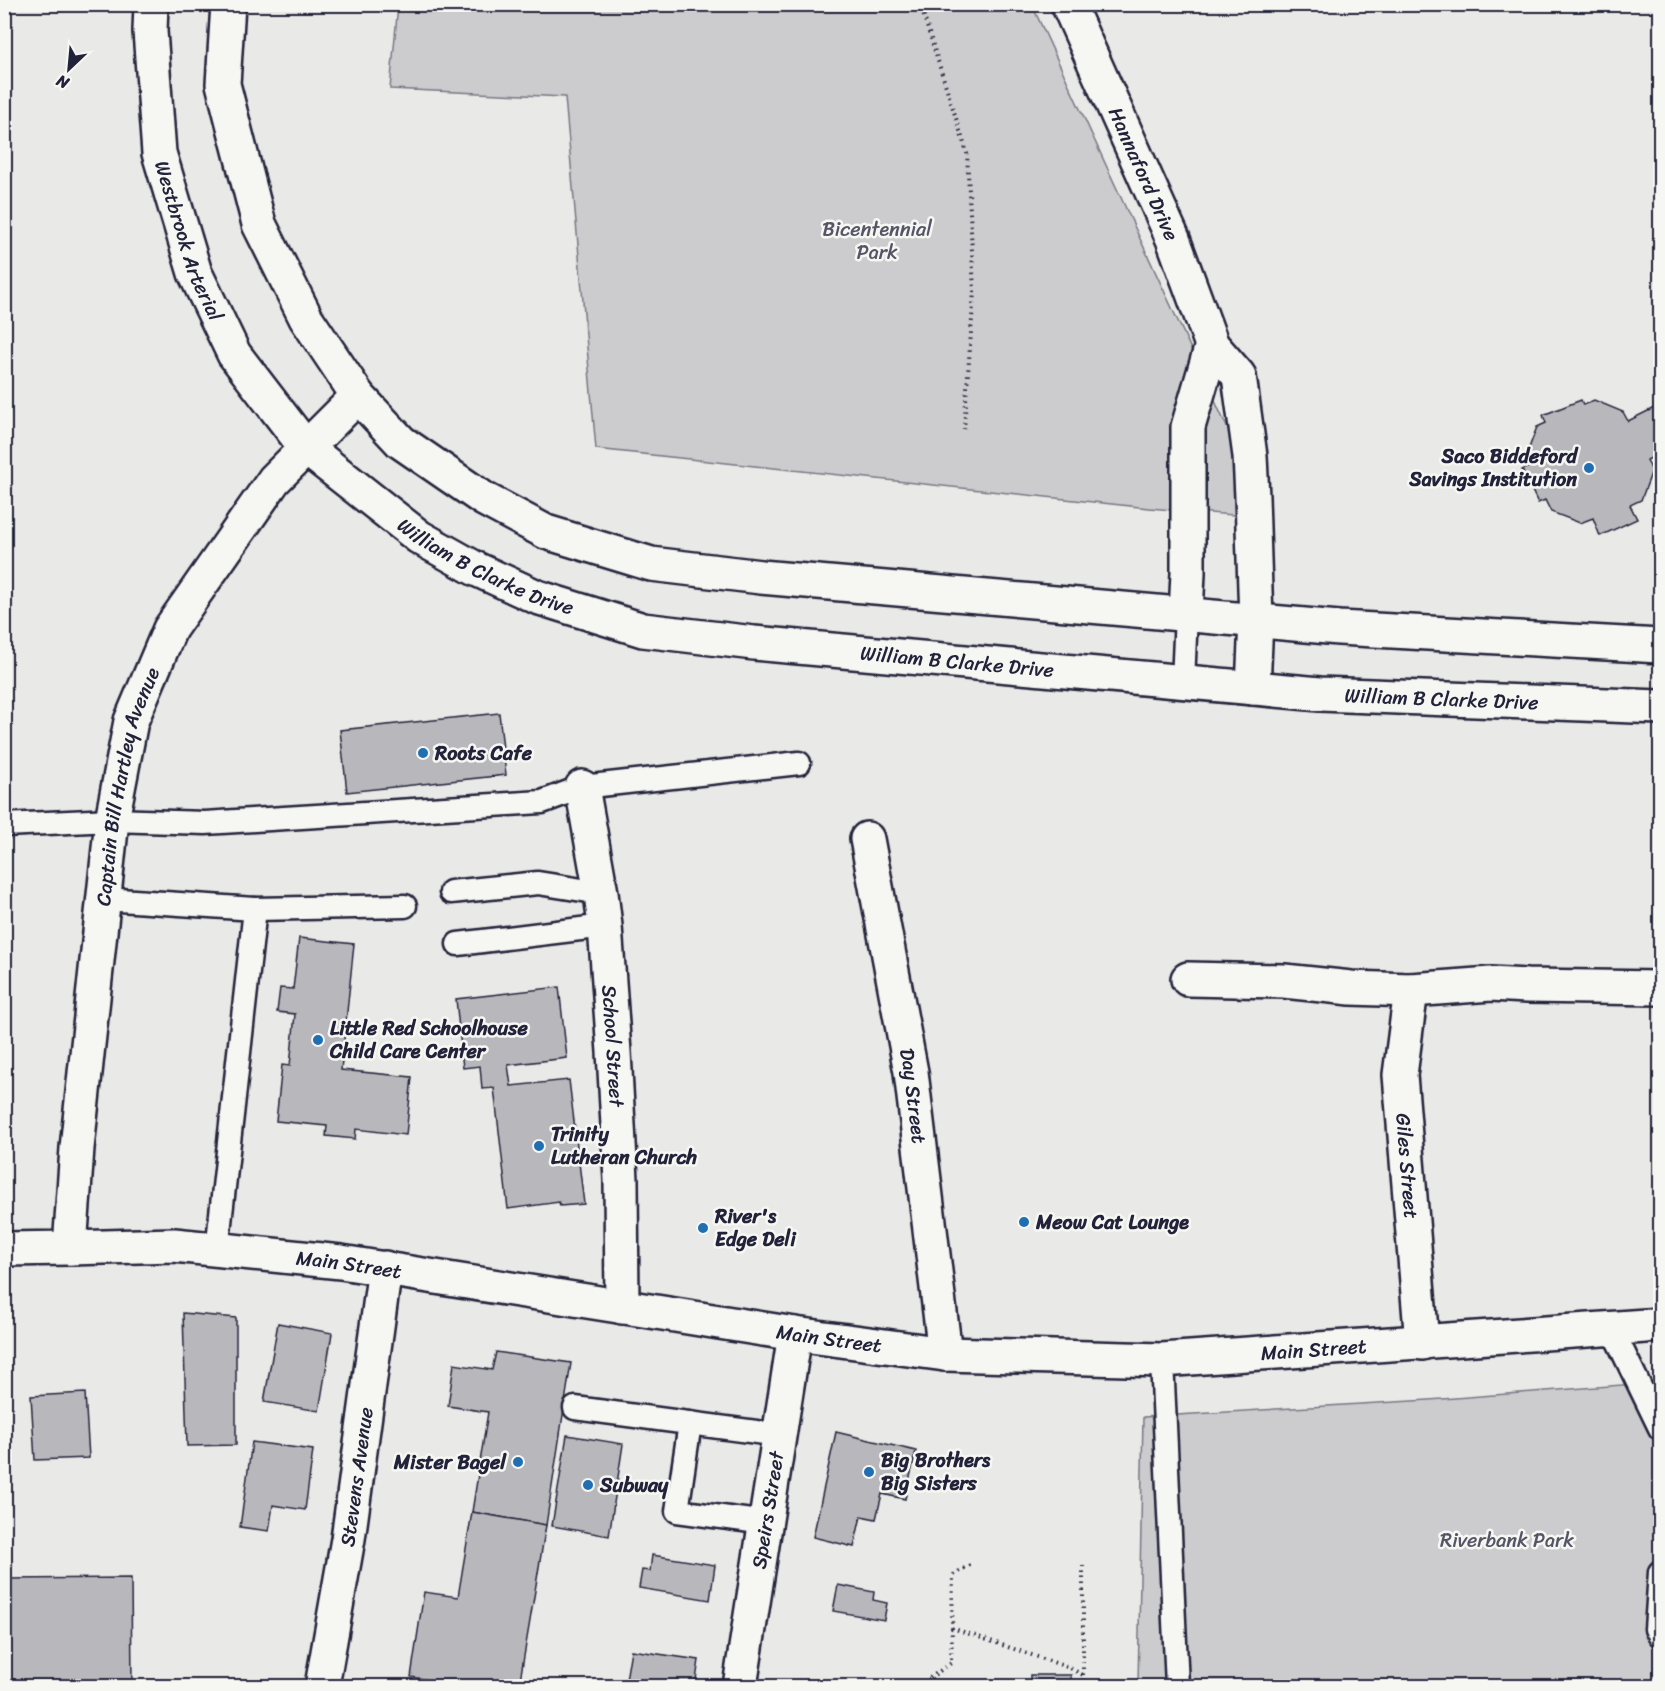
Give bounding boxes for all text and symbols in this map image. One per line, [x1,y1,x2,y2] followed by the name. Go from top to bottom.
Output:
[39,39,99,99] north arrow
[50,66,75,98] text: N
[1098,101,1189,247] street label: Hannaford Drive
[144,156,233,327] street label: Westbrook Arterial
[822,212,932,270] park label: Bicentennial Park
[1408,439,1579,497] place label: Saco Biddeford Savings Institution
[1582,461,1596,475] marker: Saco Biddeford Savings Institution
[389,509,578,625] street label: William B Clarke Drive
[859,636,1055,688] street label: William B Clarke Drive
[86,661,170,908] street label: Captain Bill Hartley Avenue
[1344,678,1539,720] street label: William B Clarke Drive
[434,736,533,771] place label: Roots Cafe
[416,746,430,760] marker: Roots Cafe
[591,984,634,1108] street label: School Street
[329,1011,528,1069] place label: Little Red Schoolhouse Child Care Center
[311,1033,325,1047] marker: Little Red Schoolhouse Child Care Center
[889,1045,936,1146] street label: Day Street
[1385,1112,1429,1220] street label: Giles Street
[551,1117,698,1175] place label: Trinity Lutheran Church
[532,1139,546,1153] marker: Trinity Lutheran Church
[714,1199,797,1257] place label: River's Edge Deli
[1035,1205,1189,1240] place label: Meow Cat Lounge
[1017,1215,1031,1229] marker: Meow Cat Lounge
[696,1221,710,1235] marker: River's Edge Deli
[294,1241,404,1289] street label: Main Street
[774,1314,884,1363] street label: Main Street
[1260,1329,1368,1371] street label: Main Street
[330,1405,384,1550] street label: Stevens Avenue
[881,1443,991,1501] place label: Big Brothers Big Sisters
[393,1445,507,1480] place label: Mister Bagel
[742,1448,795,1572] street label: Speirs Street
[511,1455,525,1469] marker: Mister Bagel
[862,1465,876,1479] marker: Big Brothers Big Sisters
[599,1468,669,1503] place label: Subway
[581,1478,595,1492] marker: Subway
[1440,1523,1574,1558] park label: Riverbank Park

